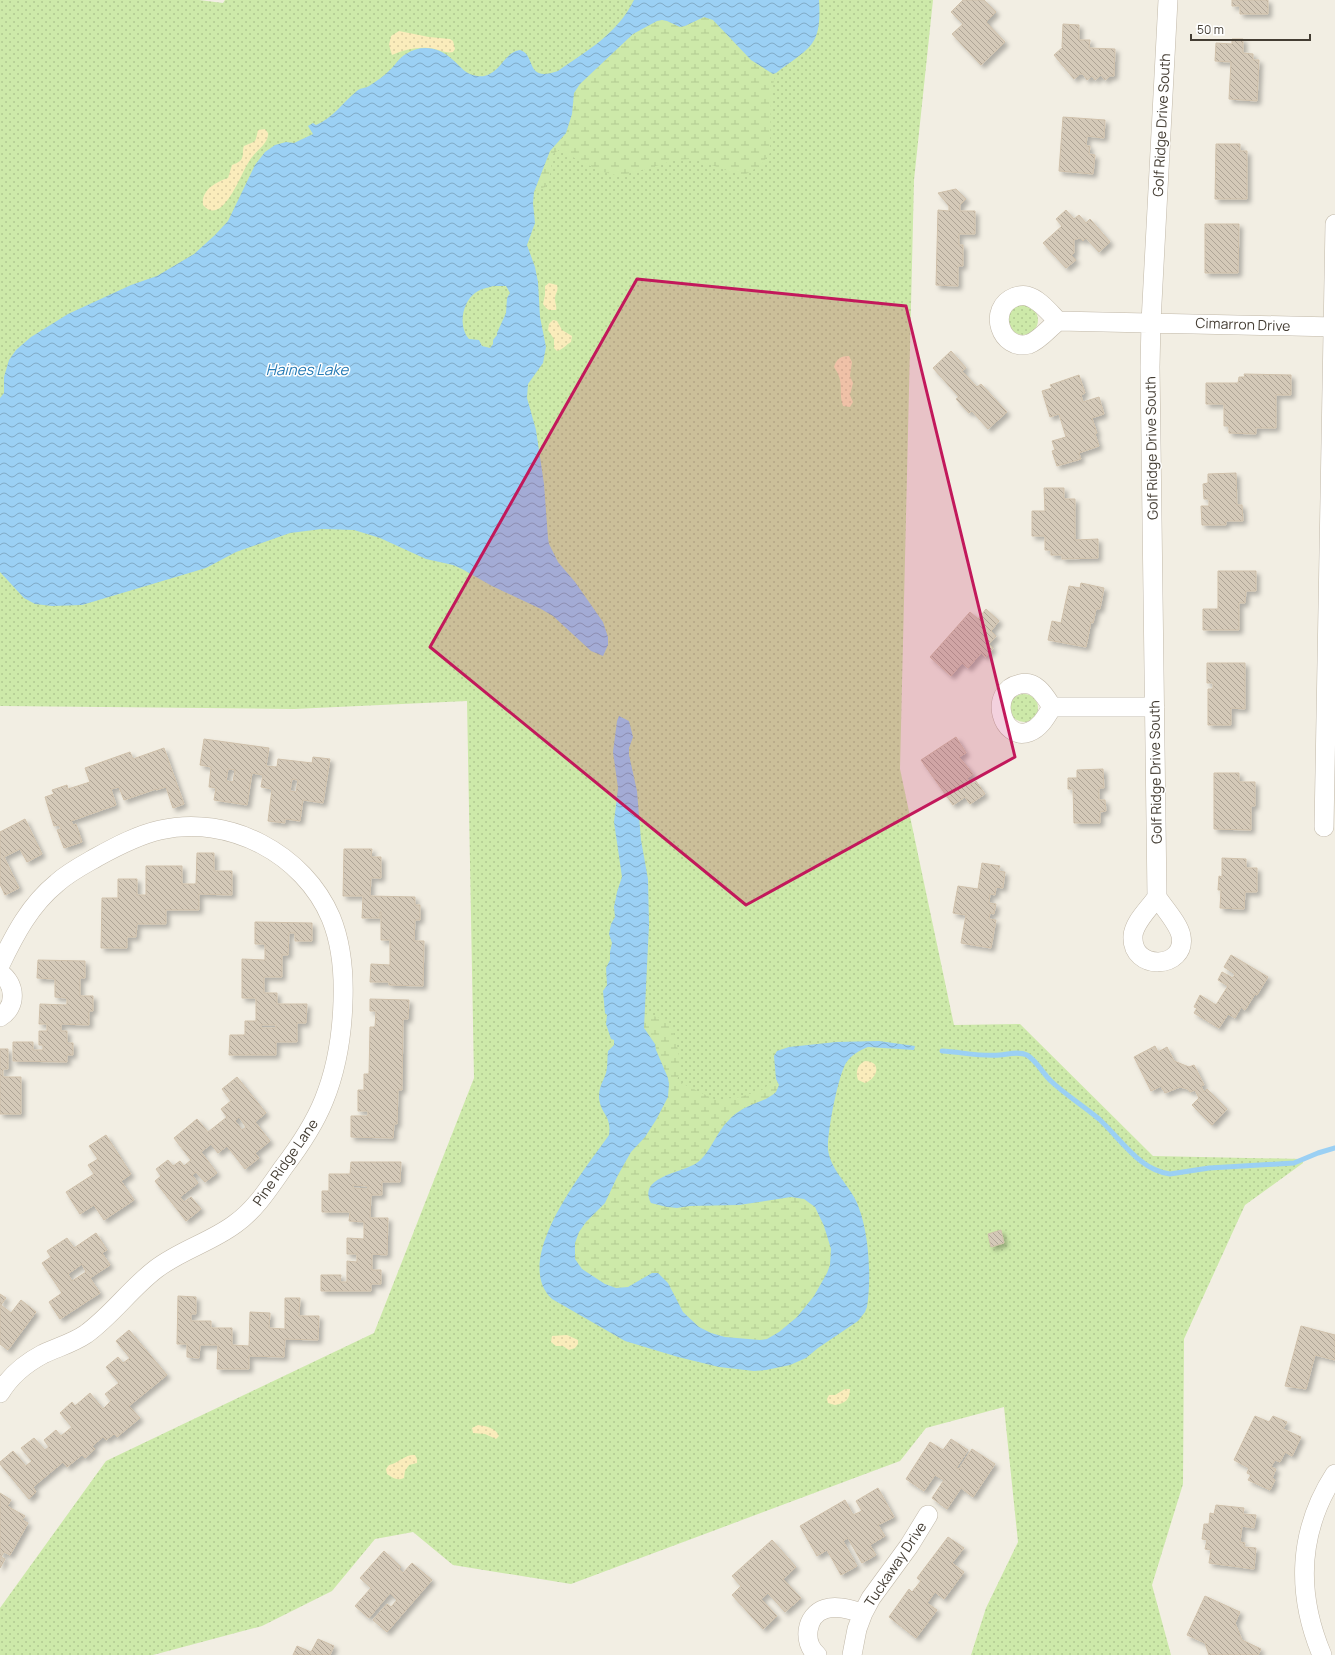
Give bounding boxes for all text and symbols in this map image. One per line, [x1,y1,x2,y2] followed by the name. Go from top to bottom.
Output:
[1191,16,1310,42] scale bar
[1197,21,1224,38] text: 50 m
[1148,53,1174,197] street label: Golf Ridge Drive South
[1195,313,1291,335] street label: Cimarron Drive
[266,359,350,380] water label: Haines Lake
[1140,376,1162,520] street label: Golf Ridge Drive South
[1144,700,1166,844] street label: Golf Ridge Drive South
[248,1115,322,1209] street label: Pine Ridge Lane
[860,1518,930,1610] street label: Tuckaway Drive

